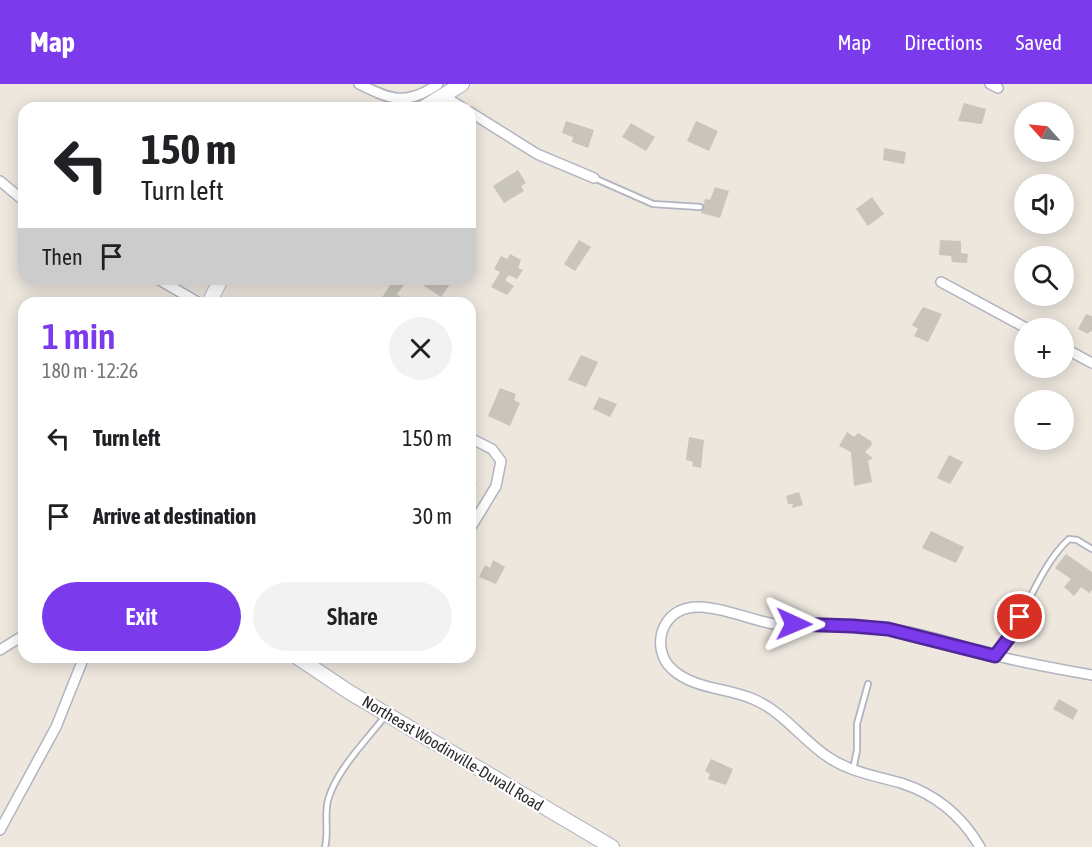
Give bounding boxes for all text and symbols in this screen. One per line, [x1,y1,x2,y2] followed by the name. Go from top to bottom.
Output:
[30,26,75,58] text: Map
[837,30,871,54] text: Map
[904,30,983,54] text: Directions
[1016,30,1062,54] text: Saved
[1014,102,1074,162] north arrow
[1014,102,1074,450] map controls
[141,125,236,173] text: 150 m
[42,126,120,204] icon: left
[1014,174,1074,234] button: sound
[141,175,224,206] text: Turn left
[95,240,128,273] icon: arrive
[42,244,83,270] text: Then
[1014,246,1074,306] button: search
[42,315,116,357] text: 1 min
[389,317,452,380] button: close
[1014,318,1074,378] button: +
[42,359,138,382] text: 180 m · 12:26
[1014,390,1074,450] button: −
[42,422,75,455] icon: left
[93,425,160,451] text: Turn left
[402,425,452,451] text: 150 m
[42,500,75,533] icon: arrive
[93,503,256,529] text: Arrive at destination
[412,503,452,529] text: 30 m
[42,582,241,651] button: Exit
[253,582,452,651] button: Share
[994,591,1045,642] pin
[762,592,826,656] position arrow
[1003,600,1036,633] icon: arrive
[359,692,547,814] street label: Northeast Woodinville-Duvall Road

